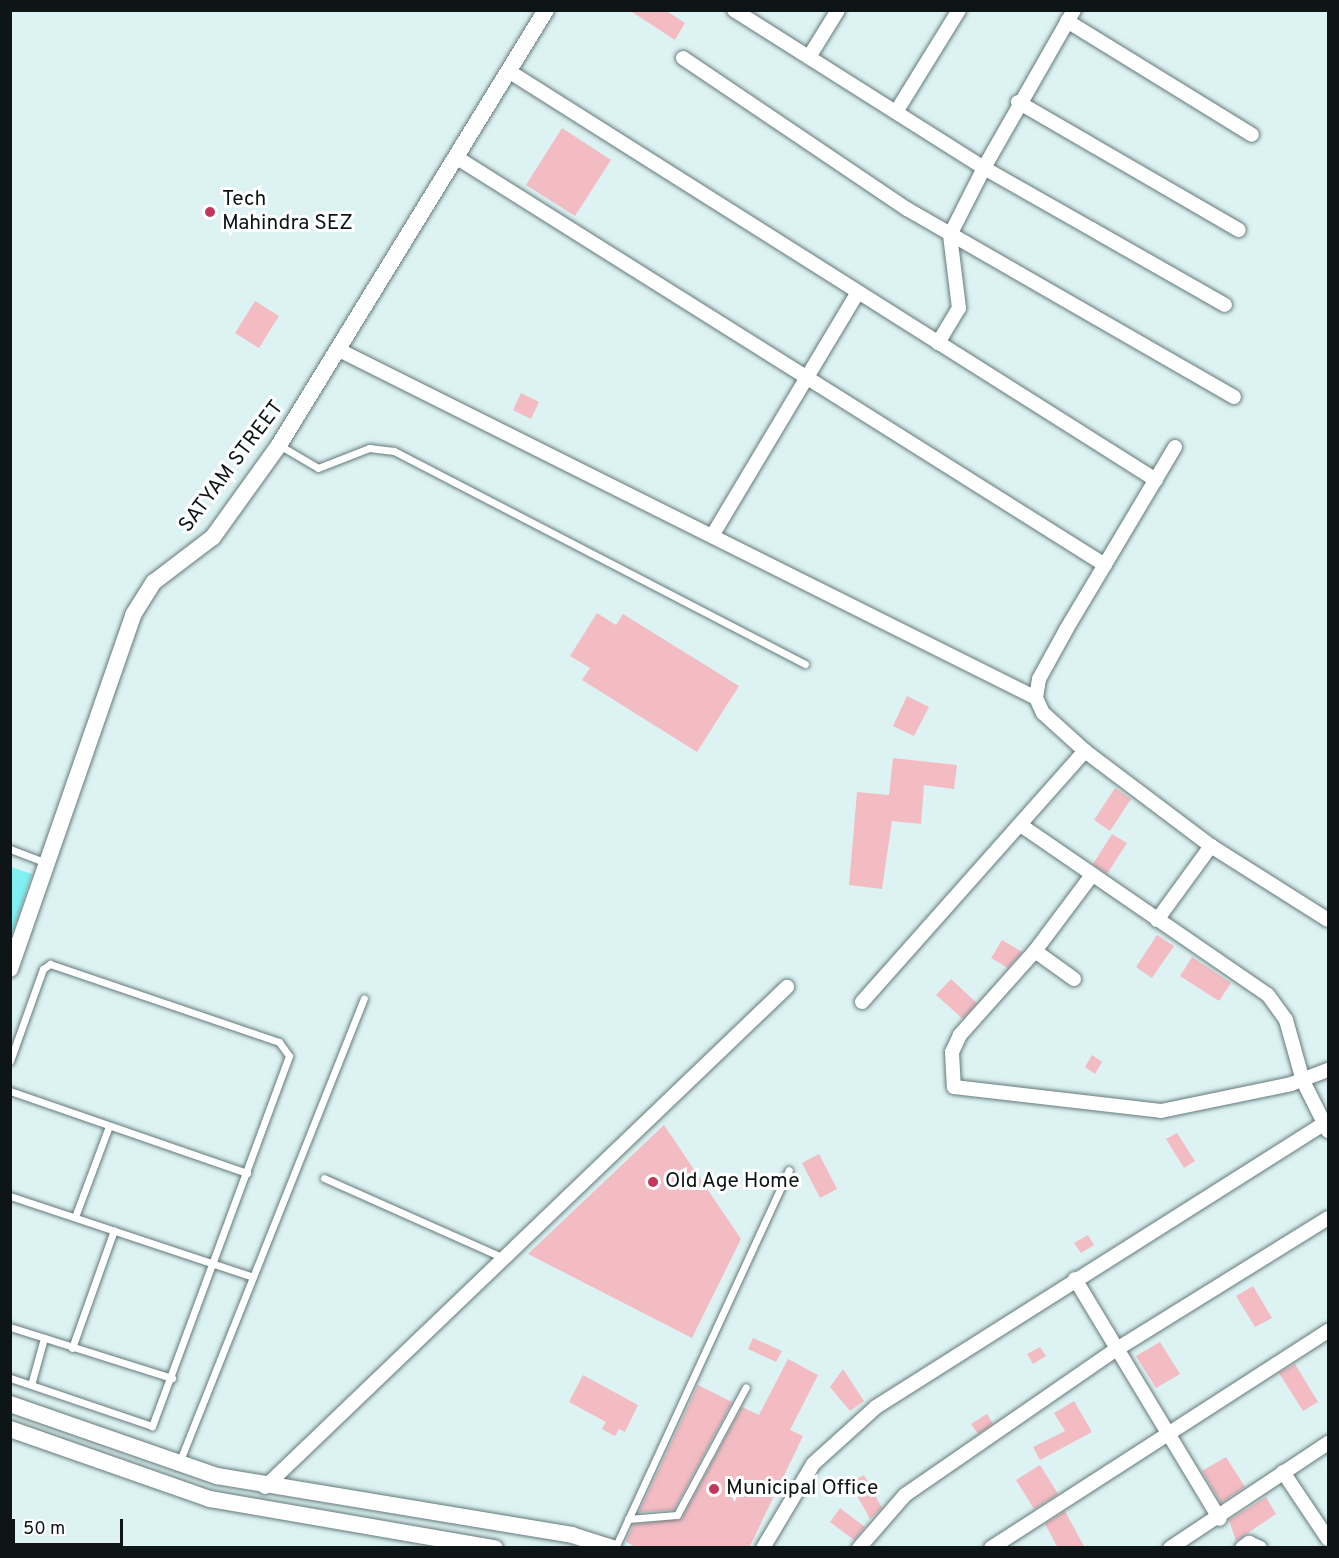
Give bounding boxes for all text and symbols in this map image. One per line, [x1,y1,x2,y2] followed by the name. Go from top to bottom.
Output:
[222,187,353,237] place label: Tech Mahindra SEZ
[203,205,217,219] marker: Tech Mahindra SEZ
[174,396,290,538] street label: SATYAM STREET
[665,1169,800,1195] place label: Old Age Home
[646,1175,660,1189] marker: Old Age Home
[726,1476,878,1502] place label: Municipal Office
[707,1482,721,1496] marker: Municipal Office
[15,1507,126,1545] scale bar
[23,1518,65,1541] text: 50 m

